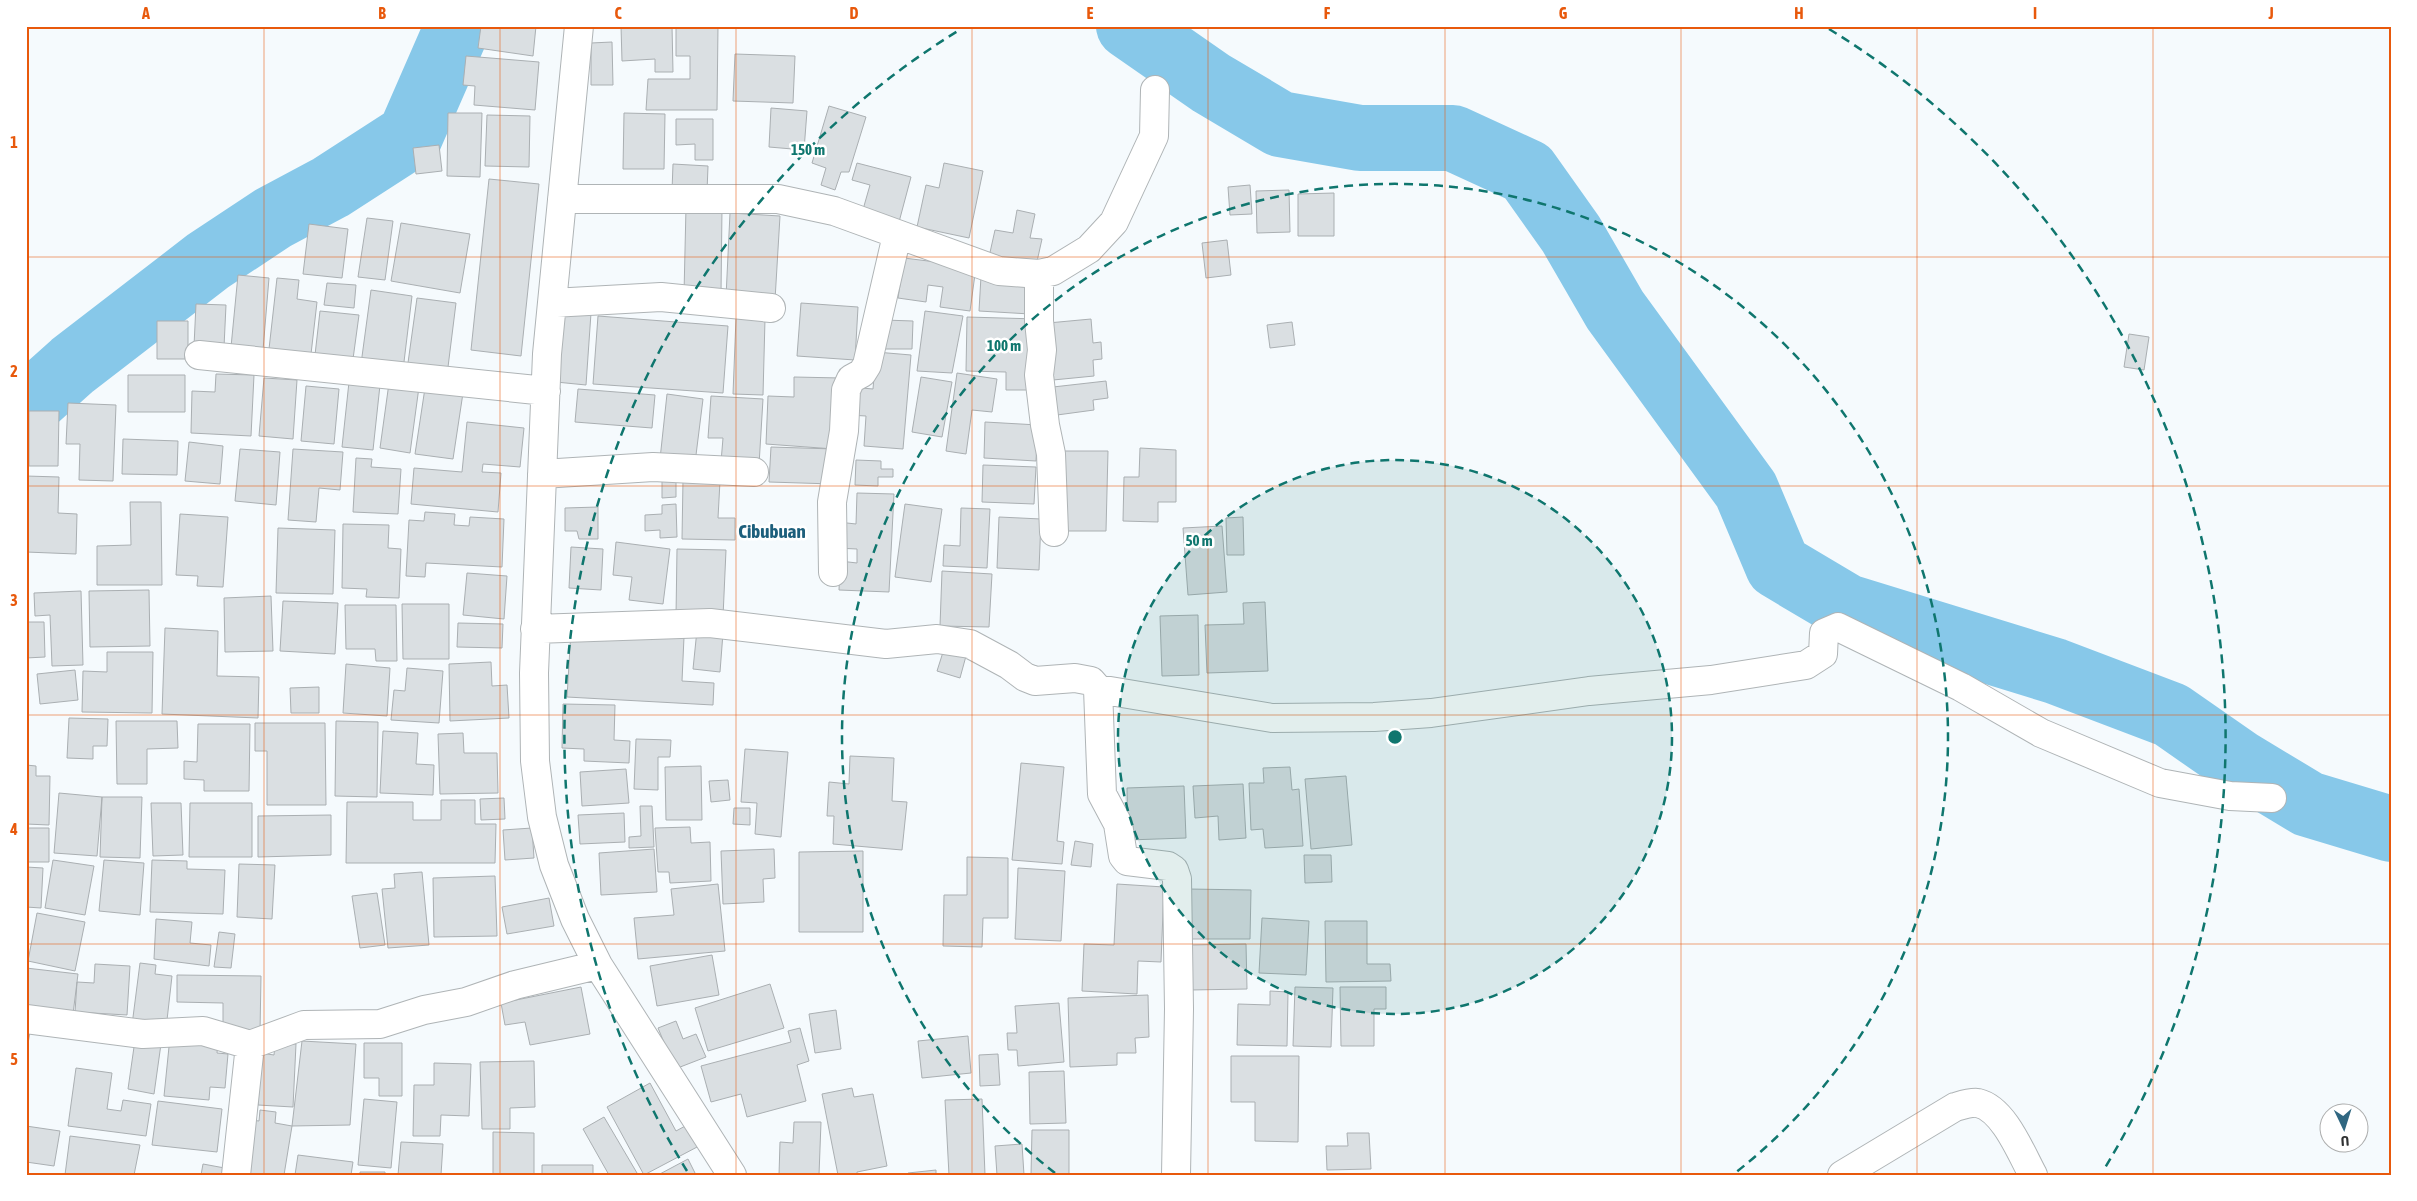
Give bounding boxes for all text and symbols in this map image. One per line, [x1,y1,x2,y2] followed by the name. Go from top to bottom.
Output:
[141,4,150,22] text: A
[378,4,386,22] text: B
[614,4,622,22] text: C
[850,4,859,22] text: D
[1087,4,1094,22] text: E
[1324,4,1331,22] text: F
[1559,4,1568,22] text: G
[1794,4,1804,22] text: H
[2033,4,2037,22] text: I
[2267,4,2274,22] text: J
[10,133,18,151] text: 1
[791,141,825,158] text: 150 m
[987,337,1021,354] text: 100 m
[10,362,18,380] text: 2
[738,520,806,542] district label: Cibubuan
[1186,532,1213,549] text: 50 m
[10,591,18,609] text: 3
[1386,728,1404,746] centre of rings
[9,820,18,838] text: 4
[10,1050,18,1068] text: 5
[2320,1104,2370,1154] north arrow
[2340,1133,2350,1149] text: U

